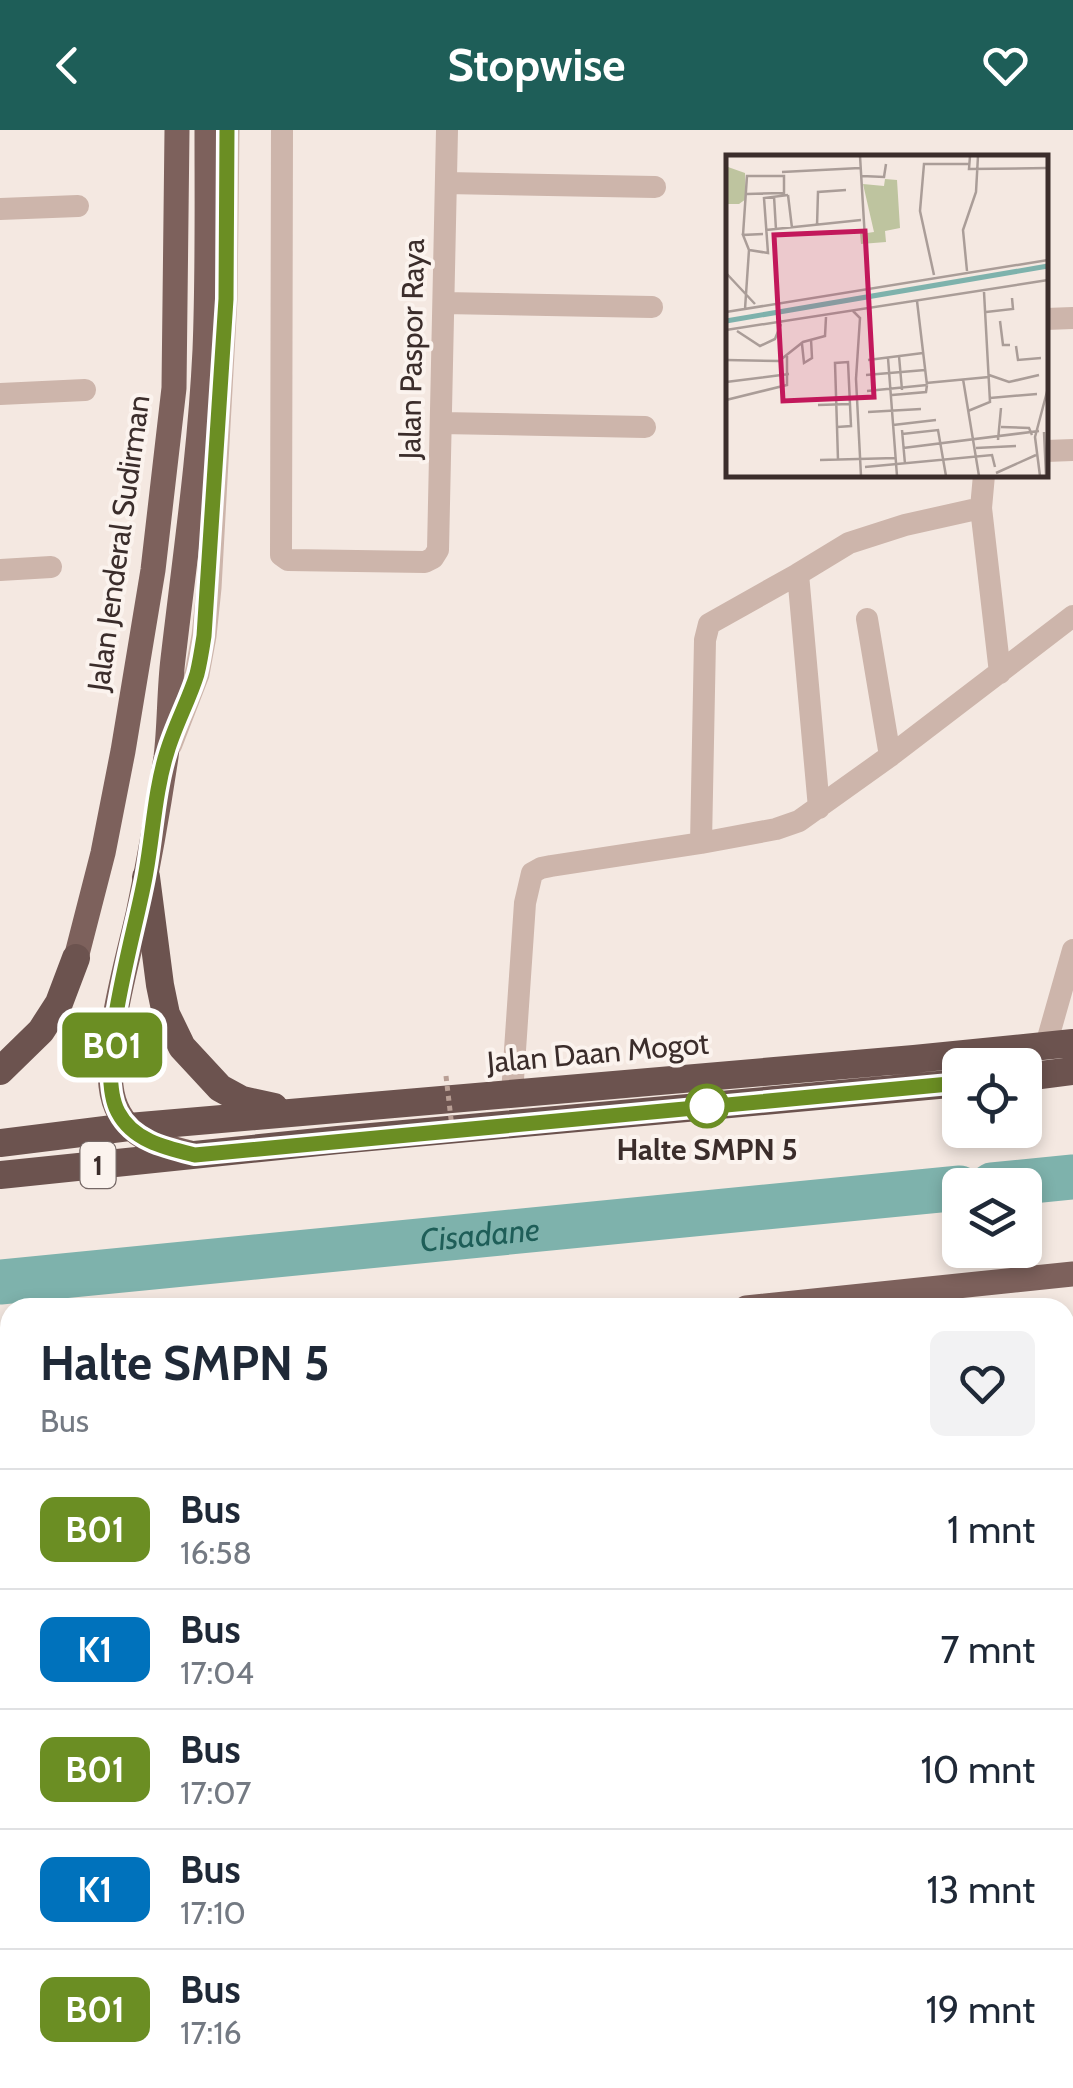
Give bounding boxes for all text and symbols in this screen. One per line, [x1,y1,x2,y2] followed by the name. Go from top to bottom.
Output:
[40,38,95,93] icon: back
[448,38,625,92] text: Stopwise
[978,38,1033,93] icon: heart
[726,155,1048,478] inset map
[391,238,432,461] street label: Jalan Paspor Raya
[79,392,158,694] street label: Jalan Jenderal Sudirman
[54,1012,170,1078] line badge: B01
[82,1024,142,1067] text: B01
[485,1024,710,1081] street label: Jalan Daan Mogot
[942,1048,1042,1268] map controls
[942,1048,1042,1148] button: locate
[686,1085,728,1127] marker: Halte SMPN 5
[617,1131,798,1168] place label: Halte SMPN 5
[80,1142,116,1188] road number: 1
[942,1168,1042,1268] button: layers
[418,1209,541,1260] water label: Cisadane
[930,1331,1035,1436] button: heart
[40,1334,330,1392] text: Halte SMPN 5
[40,1401,89,1440] text: Bus
[180,1486,241,1533] text: Bus
[947,1506,1035,1553] text: 1 mnt
[65,1508,125,1551] text: B01
[180,1533,252,1572] text: 16:58
[180,1606,241,1653] text: Bus
[940,1626,1035,1673] text: 7 mnt
[78,1628,112,1671] text: K1
[180,1653,254,1692] text: 17:04
[180,1726,241,1773] text: Bus
[920,1746,1035,1793] text: 10 mnt
[65,1748,125,1791] text: B01
[180,1773,251,1812] text: 17:07
[180,1846,241,1893] text: Bus
[926,1866,1035,1913] text: 13 mnt
[78,1868,112,1911] text: K1
[180,1893,246,1932] text: 17:10
[180,1966,241,2013] text: Bus
[925,1986,1035,2033] text: 19 mnt
[65,1988,125,2031] text: B01
[180,2013,242,2052] text: 17:16

